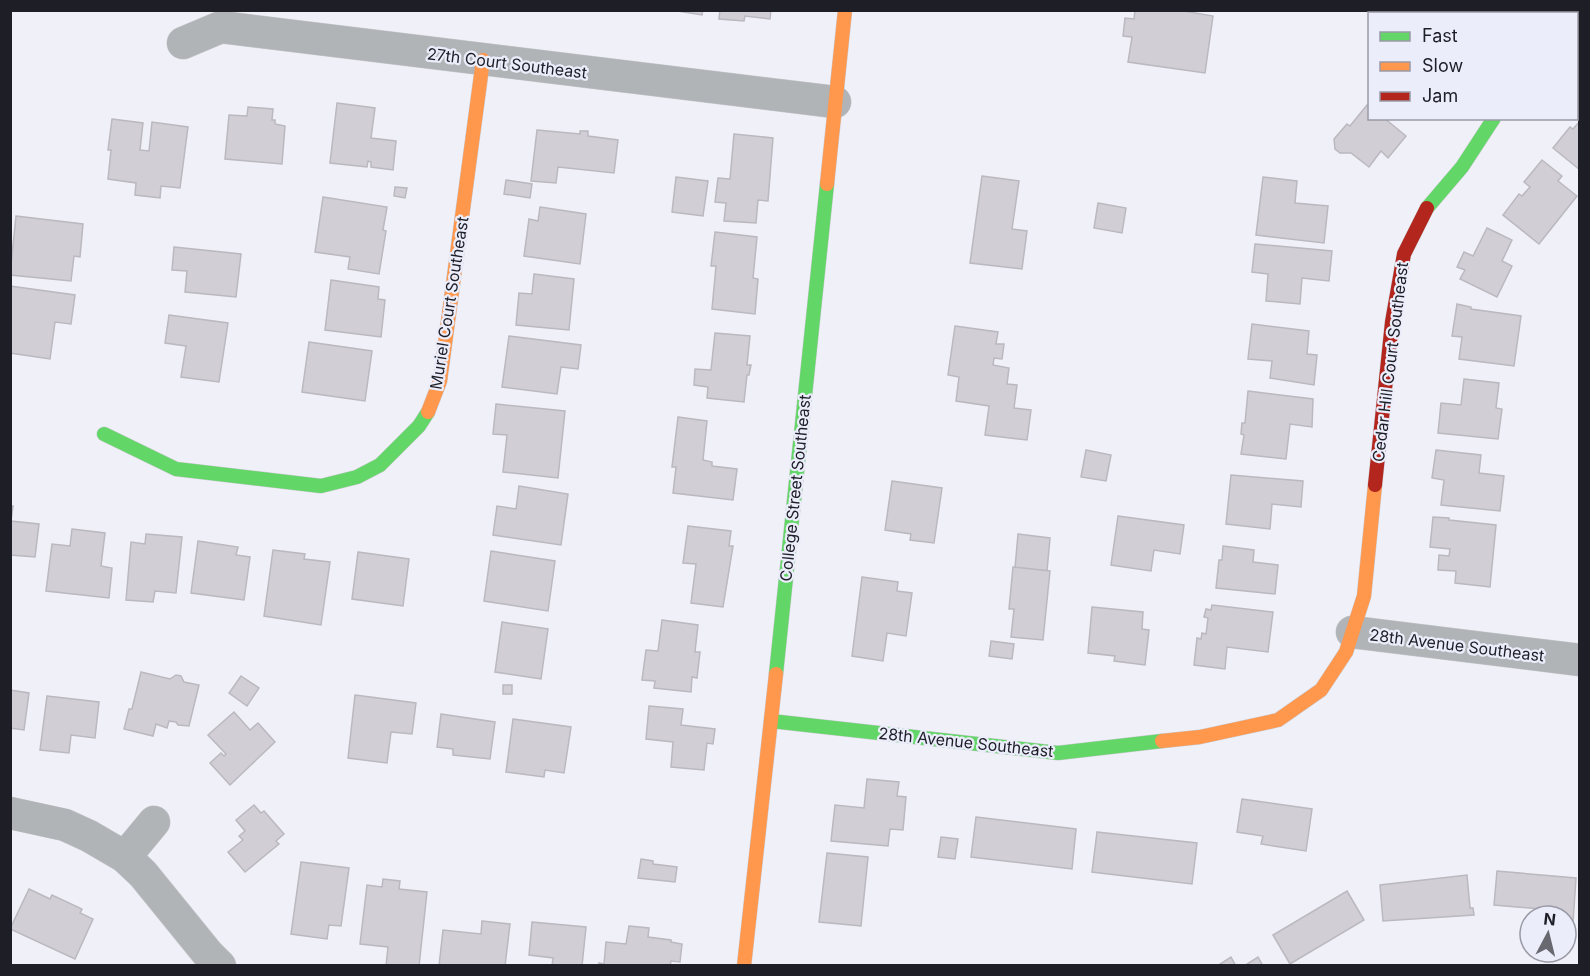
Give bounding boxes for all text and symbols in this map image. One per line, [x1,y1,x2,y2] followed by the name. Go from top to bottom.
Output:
[1368,12,1578,120] legend
[1422,25,1458,46] text: Fast
[426,43,588,83] street label: 27th Court Southeast
[1422,55,1463,76] text: Slow
[1422,85,1458,106] text: Jam
[425,215,473,391] street label: Muriel Court Southeast
[1368,261,1412,463] street label: Cedar Hill Court Southeast
[775,394,815,582] street label: College Street Southeast
[1369,624,1545,666] street label: 28th Avenue Southeast
[878,723,1054,761] street label: 28th Avenue Southeast
[1518,904,1578,964] north arrow
[1543,908,1557,930] text: N

